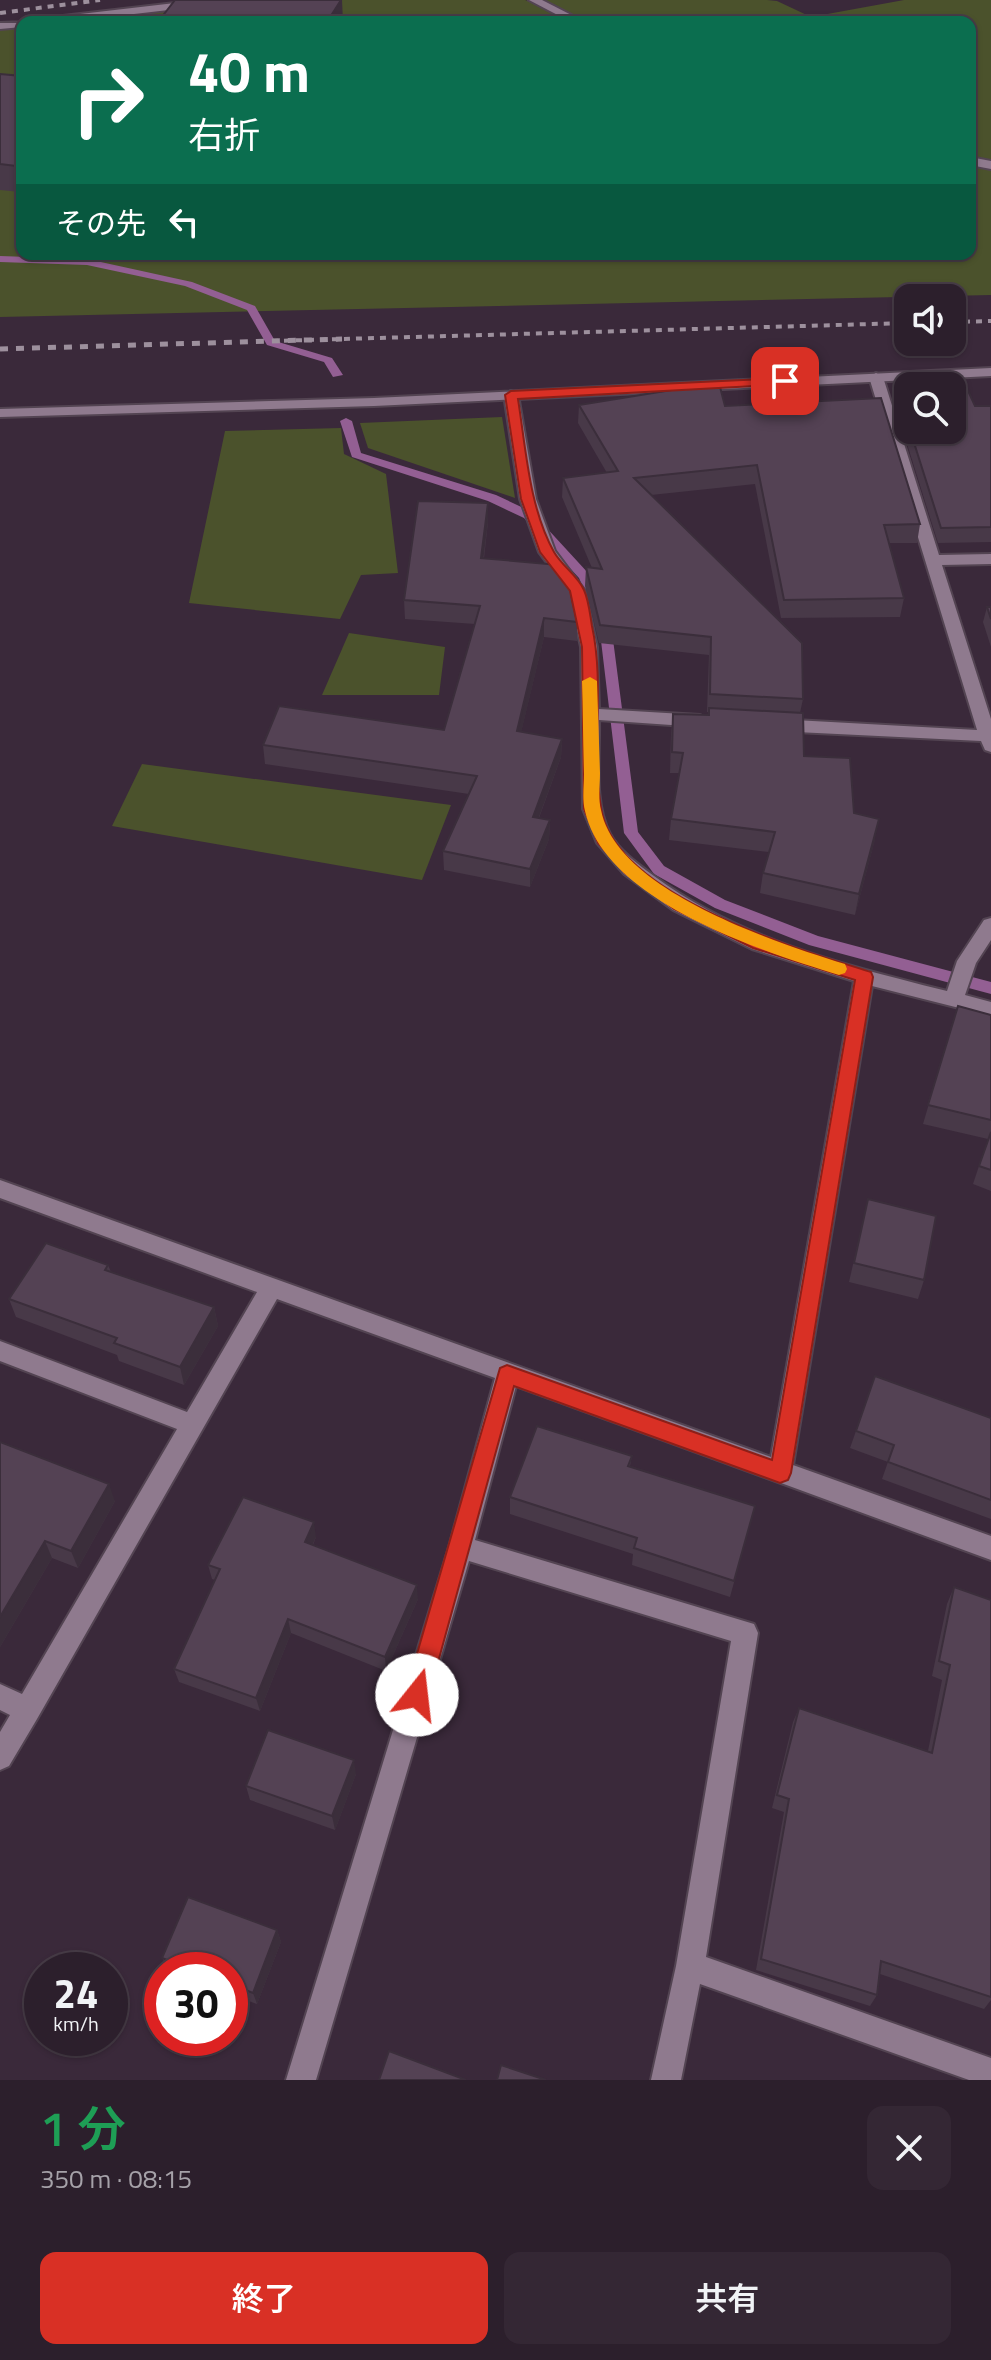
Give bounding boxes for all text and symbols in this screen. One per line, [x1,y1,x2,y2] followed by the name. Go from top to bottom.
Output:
[188,29,310,114] text: 40 m
[56,48,160,152] icon: right
[188,107,260,162] text: 右折
[56,200,146,246] text: その先
[162,200,206,244] icon: left
[894,284,966,444] map controls
[894,284,966,356] button: sound
[751,347,819,415] pin
[763,359,807,403] icon: arrive
[894,372,966,444] button: search
[375,1653,459,1737] position arrow
[144,1952,248,2056] speed limit sign: 30
[54,1963,98,2024] text: 24
[53,2008,99,2039] text: km/h
[40,2092,125,2165] text: 1 分
[867,2106,951,2190] button: close
[40,2159,192,2198] text: 350 m · 08:15
[40,2252,488,2344] button: 終了
[504,2252,951,2344] button: 共有

